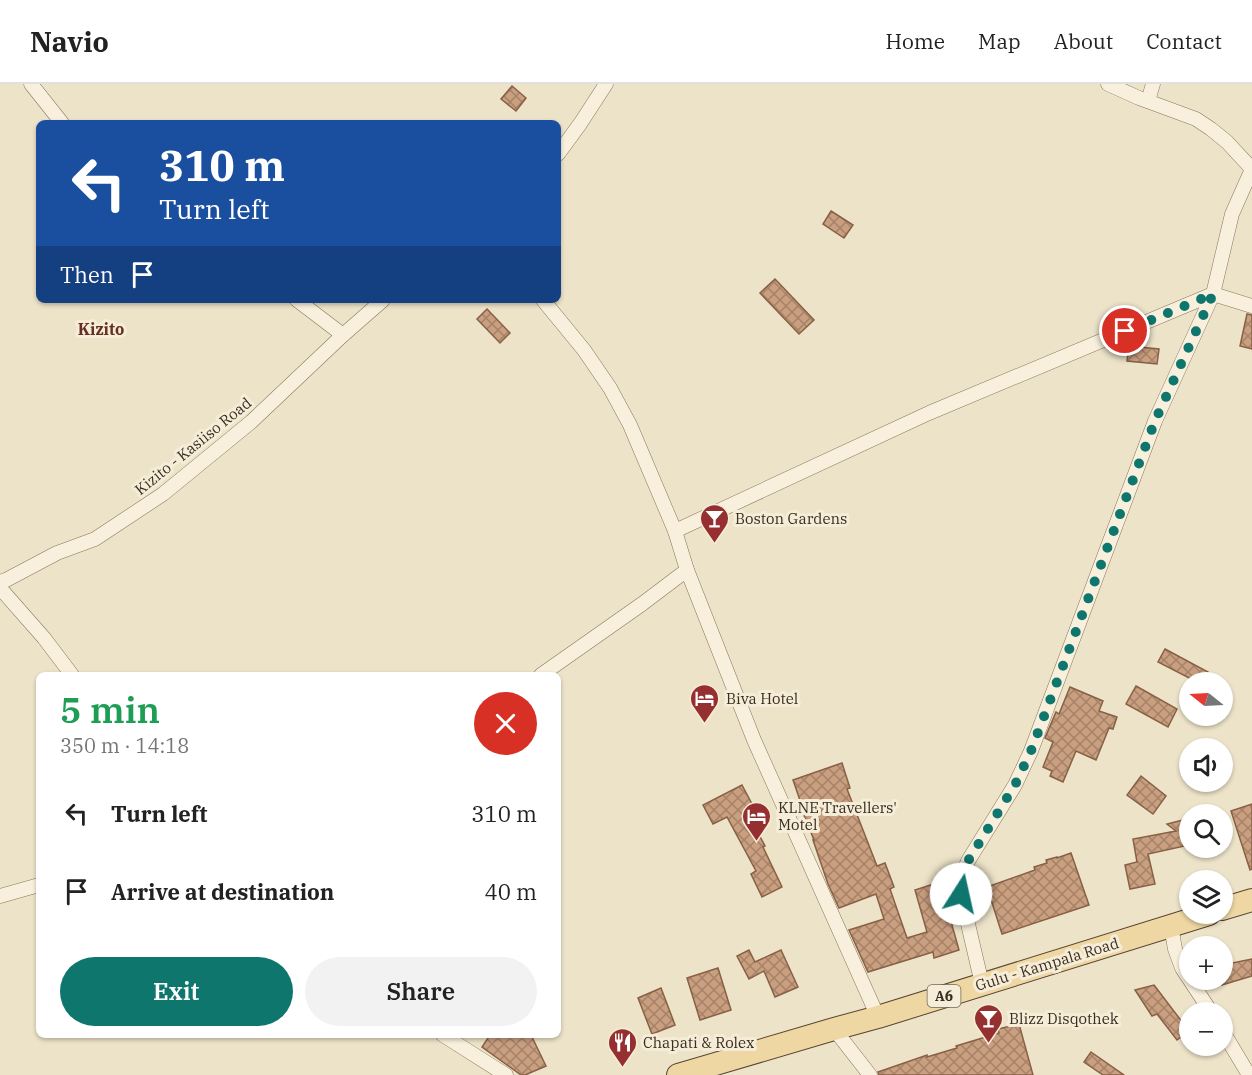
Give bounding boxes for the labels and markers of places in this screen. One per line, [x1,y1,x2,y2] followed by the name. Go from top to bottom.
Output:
[1099,305,1150,356] pin
[698,502,730,544] bar icon: Boston Gardens
[735,509,847,528] place label: Boston Gardens
[689,682,721,724] hotel icon: Biva Hotel
[726,689,798,708] place label: Biva Hotel
[778,798,897,834] place label: KLNE Travellers' Motel
[741,800,773,842] hotel icon: KLNE Travellers' Motel
[972,1002,1004,1044] bar icon: Blizz Disqothek
[1009,1009,1119,1028] place label: Blizz Disqothek
[606,1026,638,1068] restaurant icon: Chapati & Rolex
[643,1033,754,1052] place label: Chapati & Rolex

